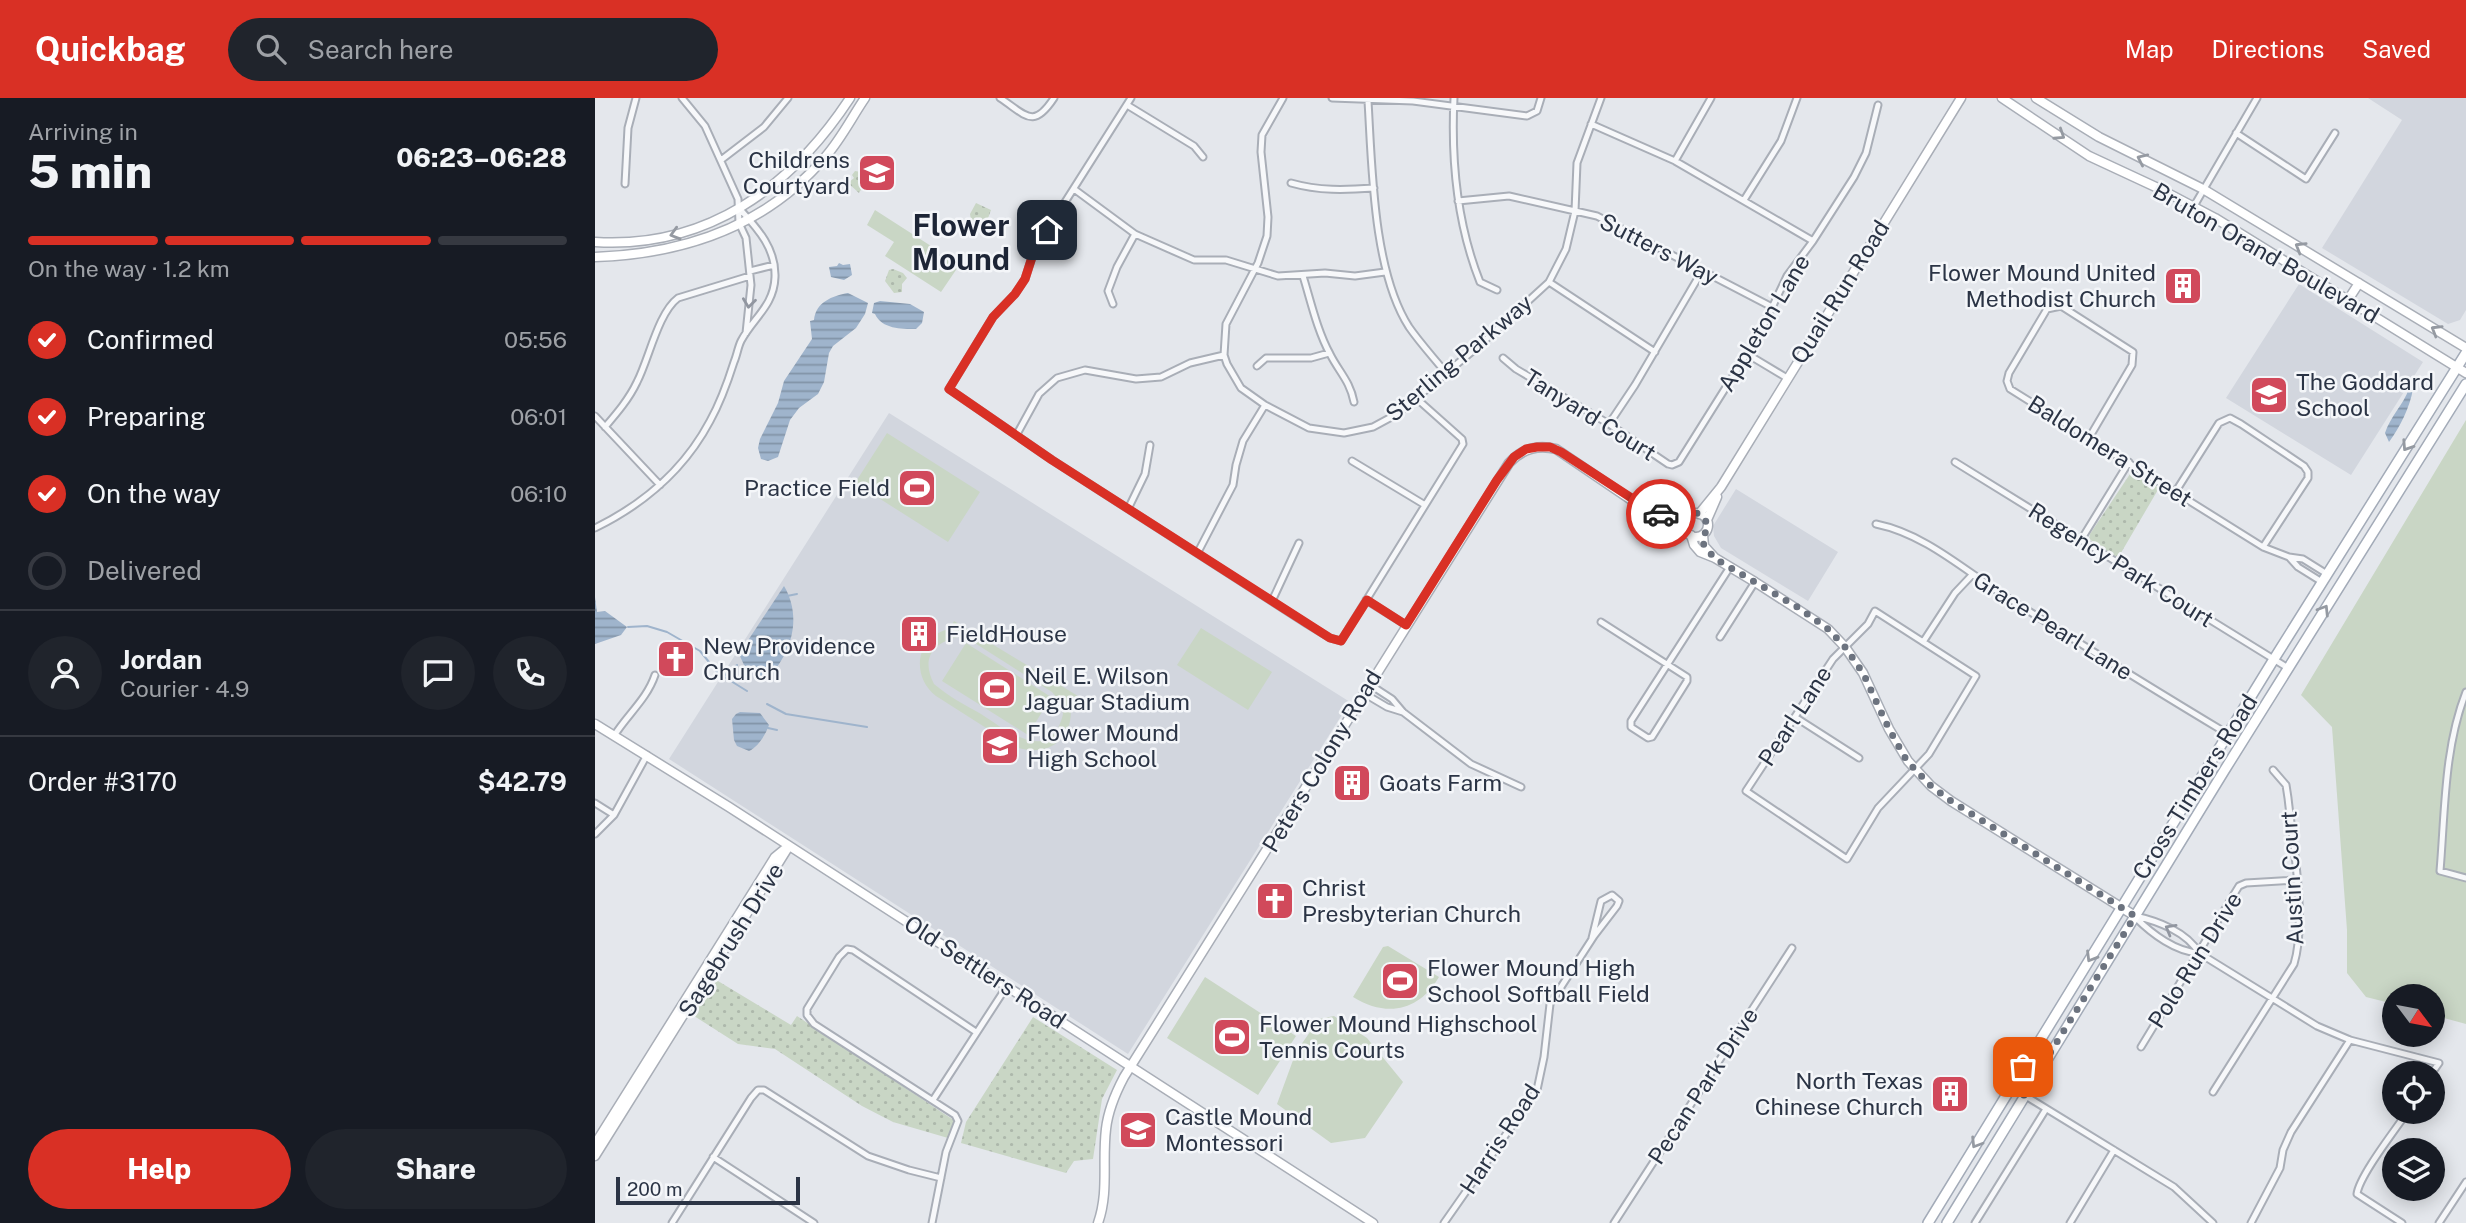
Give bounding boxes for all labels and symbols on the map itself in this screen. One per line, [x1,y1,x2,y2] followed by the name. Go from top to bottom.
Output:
[2052,127,2065,140] one-way arrow
[743,146,850,199] place label: Childrens Courtyard
[856,152,898,194] school or university icon: Childrens Courtyard
[2137,153,2149,167] one-way arrow
[2148,177,2384,328] street label: Bruton Orand Boulevard
[1017,200,1077,260] pin
[912,207,1010,277] district label: Flower Mound
[1595,207,1723,290] street label: Sutters Way
[1785,215,1894,368] street label: Quail Run Road
[670,226,682,240] one-way arrow
[2294,243,2307,256] one-way arrow
[1712,249,1815,396] street label: Appleton Lane
[1928,259,2156,312] place label: Flower Mound United Methodist Church
[2162,265,2204,307] building icon: Flower Mound United Methodist Church
[1380,288,1538,427] street label: Sterling Parkway
[741,297,756,309] one-way arrow
[2430,325,2443,338] one-way arrow
[1519,363,1661,466] street label: Tanyard Court
[2296,368,2434,421] place label: The Goddard School
[2248,374,2290,416] school or university icon: The Goddard School
[2023,389,2197,512] street label: Baldomera Street
[2403,438,2416,451] one-way arrow
[896,467,938,509] sports icon: Practice Field
[744,474,890,501] place label: Practice Field
[1626,479,1696,549] courier
[2024,497,2219,632] street label: Regency Park Court
[1969,566,2138,685] street label: Grace Pearl Lane
[2315,605,2328,618] one-way arrow
[898,613,940,655] building icon: FieldHouse
[946,620,1067,647] place label: FieldHouse
[703,632,876,685] place label: New Providence Church
[655,638,697,680] church icon: New Providence Church
[1752,661,1837,771] street label: Pearl Lane
[1024,662,1190,715] place label: Neil E. Wilson Jaguar Stadium
[1256,665,1387,857] street label: Peters Colony Road
[976,668,1018,710] sports icon: Neil E. Wilson Jaguar Stadium
[2127,689,2262,884] street label: Cross Timbers Road
[1027,719,1179,772] place label: Flower Mound High School
[979,725,1021,767] school or university icon: Flower Mound High School
[1331,762,1373,804] building icon: Goats Farm
[1379,769,1502,796] place label: Goats Farm
[2275,810,2308,946] street label: Austin Court
[672,858,789,1022] street label: Sagebrush Drive
[1302,874,1521,927] place label: Christ Presbyterian Church
[1254,880,1296,922] church icon: Christ Presbyterian Church
[2142,887,2247,1033] street label: Polo Run Drive
[899,909,1071,1034] street label: Old Settlers Road
[2165,924,2178,937] one-way arrow
[2086,950,2099,963] one-way arrow
[1427,954,1650,1007] place label: Flower Mound High School Softball Field
[1379,960,1421,1002] sports icon: Flower Mound High School Softball Field
[2382,984,2445,1046] north arrow
[1642,1002,1763,1169] street label: Pecan Park Drive
[1259,1010,1537,1063] place label: Flower Mound Highschool Tennis Courts
[1211,1016,1253,1058] sports icon: Flower Mound Highschool Tennis Courts
[1993,1037,2053,1097] pin
[1755,1067,1923,1120] place label: North Texas Chinese Church
[1929,1073,1971,1115] building icon: North Texas Chinese Church
[1454,1079,1545,1199] street label: Harris Road
[1165,1103,1312,1156] place label: Castle Mound Montessori
[1117,1109,1159,1151] school or university icon: Castle Mound Montessori
[1971,1136,1984,1149] one-way arrow
[616,1174,800,1206] scale bar

